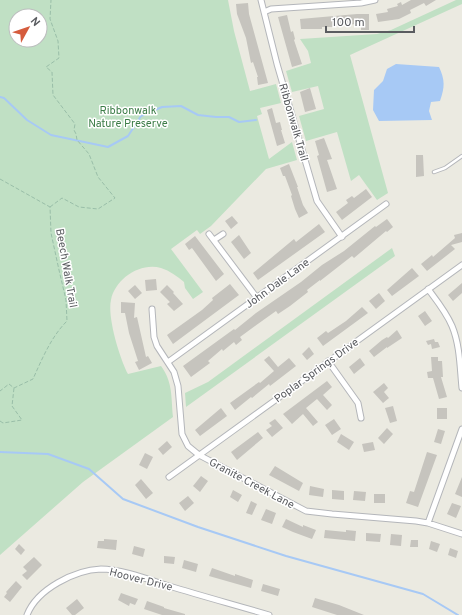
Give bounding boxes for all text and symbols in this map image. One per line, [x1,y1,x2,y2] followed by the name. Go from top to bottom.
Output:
[8,8,48,48] north arrow
[326,8,414,34] scale bar
[27,15,43,30] text: N
[332,15,365,31] text: 100 m
[275,82,311,163] street label: Ribbonwalk Trail
[88,104,168,131] park label: Ribbonwalk Nature Preserve
[52,227,80,309] street label: Beech Walk Trail
[243,256,313,312] street label: John Dale Lane
[272,335,362,406] street label: Poplar Springs Drive
[206,455,297,512] street label: Granite Creek Lane
[108,565,174,595] street label: Hoover Drive

